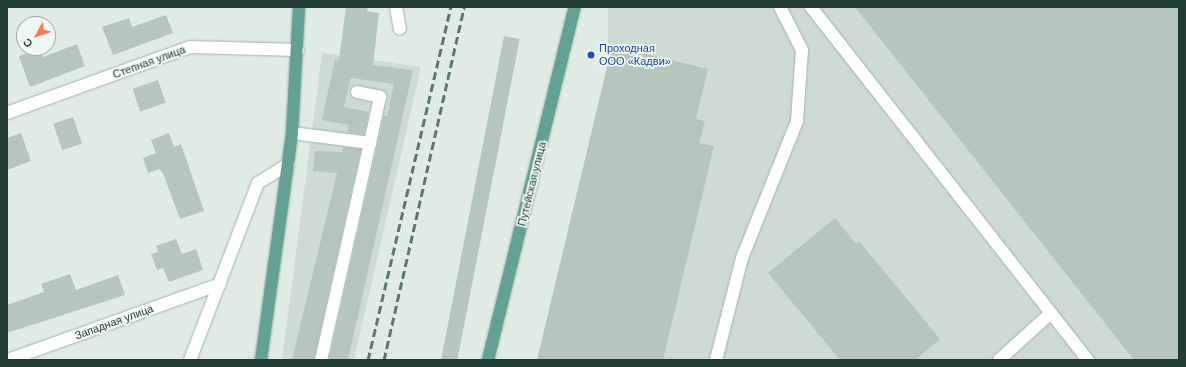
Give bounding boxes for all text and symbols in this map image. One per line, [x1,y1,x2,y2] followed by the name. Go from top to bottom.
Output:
[16,16,56,56] north arrow
[20,36,35,50] text: С
[599,42,671,68] place label: Проходная ООО «Кадви»
[111,43,187,81] street label: Степная улица
[586,50,596,60] marker: Проходная ООО «Кадви»
[515,140,549,228] street label: Путейская улица
[73,302,155,342] street label: Западная улица

